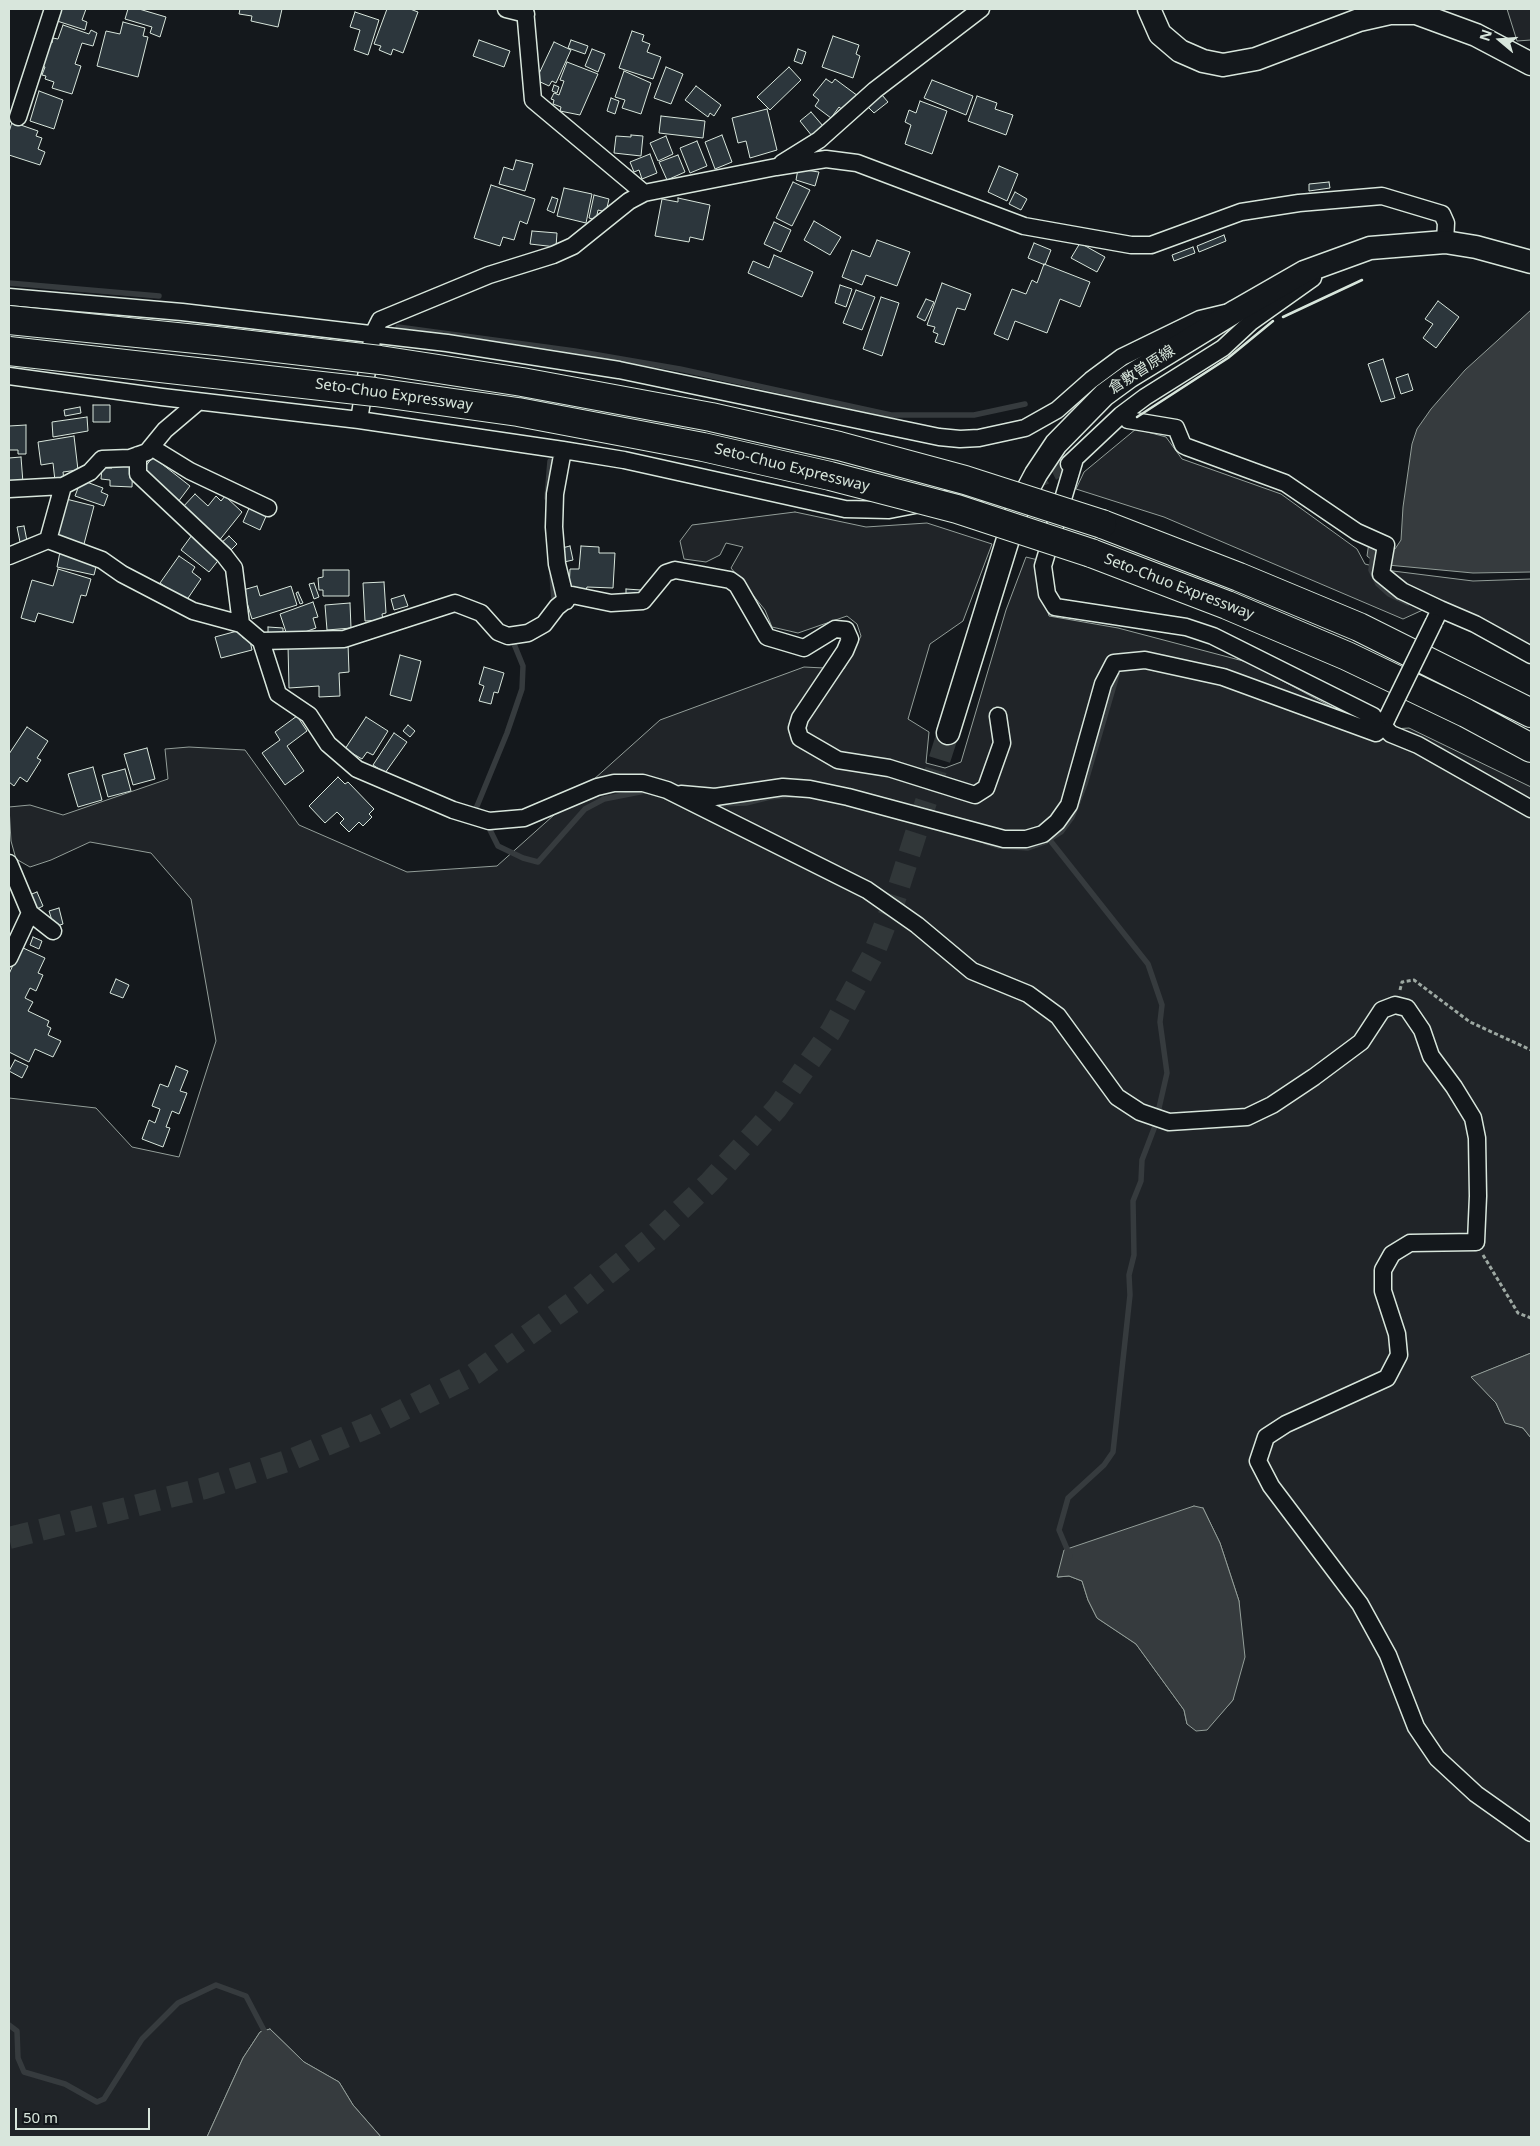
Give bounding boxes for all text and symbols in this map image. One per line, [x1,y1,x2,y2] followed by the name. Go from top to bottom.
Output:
[1475,15,1525,65] north arrow
[1474,27,1496,44] text: N
[1106,342,1178,398] street label: 倉敷曽原線
[314,375,474,415] street label: Seto-Chuo Expressway
[713,440,871,496] street label: Seto-Chuo Expressway
[1102,550,1256,624] street label: Seto-Chuo Expressway
[18,2098,152,2130] scale bar
[23,2107,58,2127] text: 50 m

